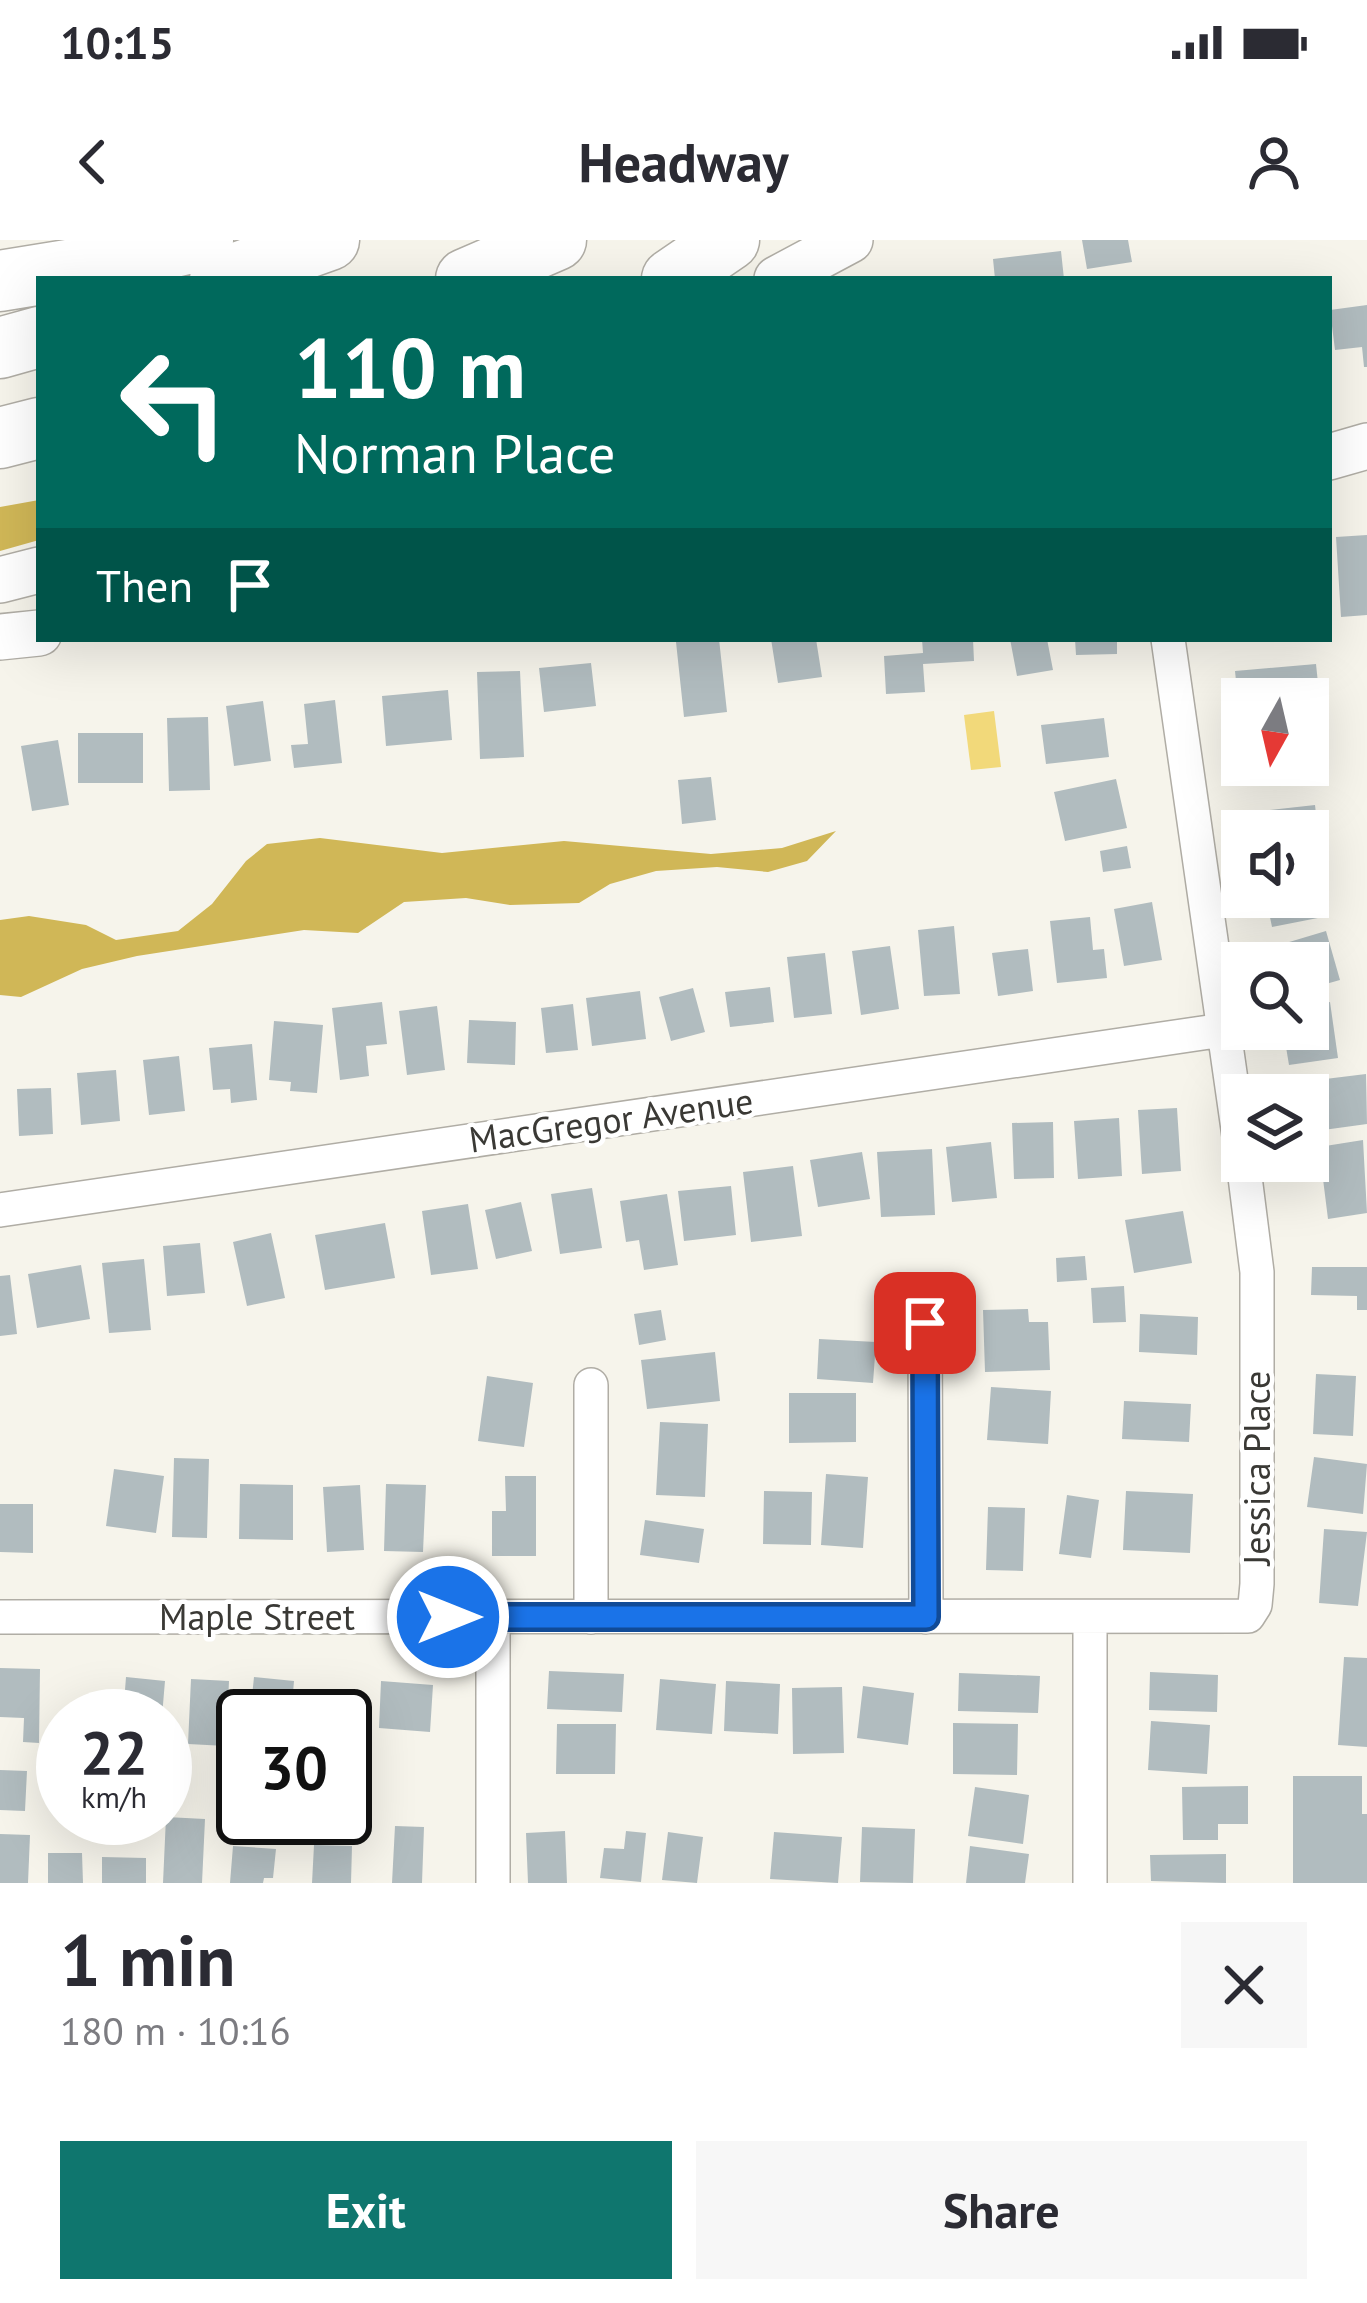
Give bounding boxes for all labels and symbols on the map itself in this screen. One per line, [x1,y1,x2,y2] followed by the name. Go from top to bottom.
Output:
[1221,678,1329,786] north arrow
[466,1076,756,1163] street label: MacGregor Avenue
[874,1272,976,1374] pin
[1233,1371,1280,1567] street label: Jessica Place
[385,1554,511,1680] position arrow
[159,1593,355,1640] street label: Maple Street
[216,1689,372,1845] speed limit sign: 30

